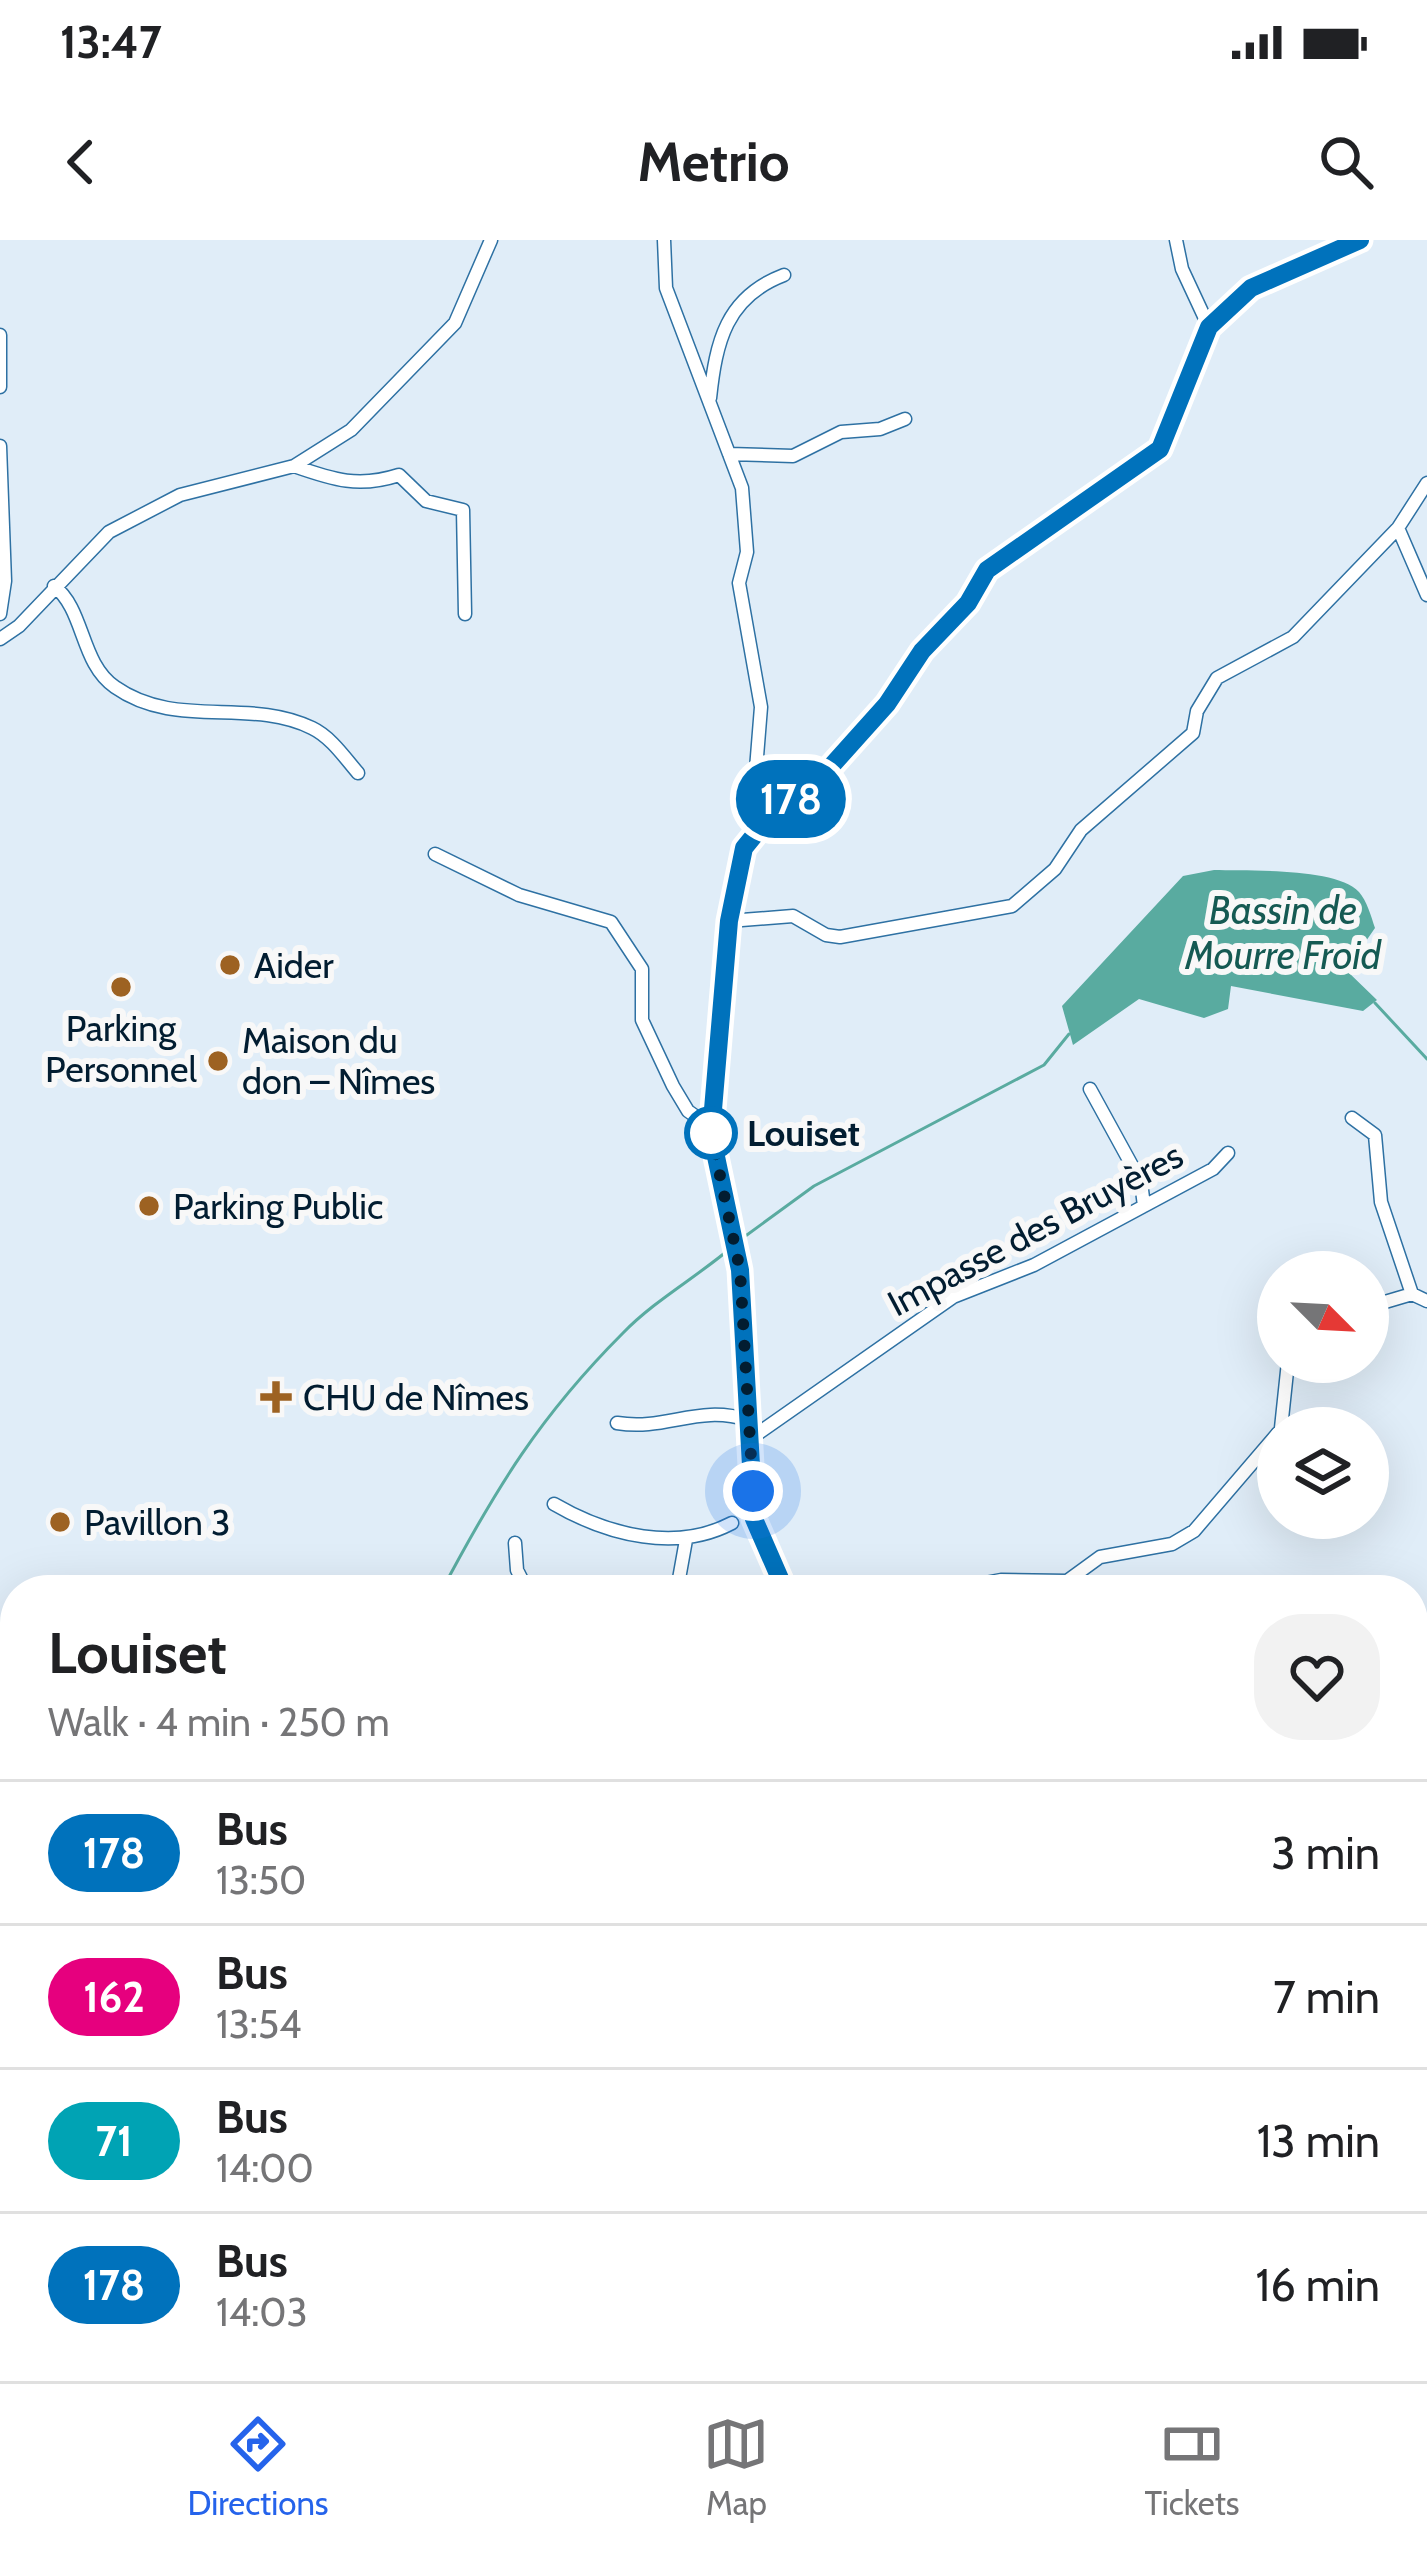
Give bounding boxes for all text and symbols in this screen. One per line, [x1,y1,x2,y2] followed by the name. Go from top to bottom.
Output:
[60,15,162,69] text: 13:47
[48,129,114,195] icon: back
[637,129,790,195] text: Metrio
[1313,129,1379,195] icon: search
[722,760,860,838] line badge: 178
[760,773,822,825] text: 178
[1184,886,1383,979] water label: Bassin de Mourre Froid
[254,943,334,987] place label: Aider
[217,952,243,978] marker: Aider
[108,974,134,1000] marker: Parking Personnel
[45,1006,197,1091] place label: Parking Personnel
[242,1018,435,1103] place label: Maison du don – Nîmes
[205,1048,231,1074] marker: Maison du don – Nîmes
[686,1108,736,1158] marker: Louiset
[747,1111,860,1155] place label: Louiset
[880,1133,1190,1325] street label: Impasse des Bruyères
[173,1184,383,1228] place label: Parking Public
[136,1193,162,1219] marker: Parking Public
[1257,1251,1389,1383] north arrow
[1257,1251,1389,1539] map controls
[303,1375,529,1419] place label: CHU de Nîmes
[260,1381,292,1413] marker: CHU de Nîmes
[1257,1407,1389,1539] button: layers
[723,1461,783,1521] your location
[84,1500,230,1544] place label: Pavillon 3
[47,1509,73,1535] marker: Pavillon 3
[1254,1614,1380,1740] button: heart
[48,1618,227,1687] text: Louiset
[48,1698,390,1746] text: Walk · 4 min · 250 m
[216,1802,288,1856] text: Bus
[1271,1826,1380,1880] text: 3 min
[83,1827,145,1879] text: 178
[216,1856,306,1904] text: 13:50
[216,1946,288,2000] text: Bus
[1273,1970,1380,2024] text: 7 min
[83,1971,145,2023] text: 162
[216,2000,302,2048] text: 13:54
[216,2090,288,2144] text: Bus
[1257,2114,1380,2168] text: 13 min
[96,2115,132,2167] text: 71
[216,2144,314,2192] text: 14:00
[216,2234,288,2288] text: Bus
[1255,2258,1380,2312] text: 16 min
[83,2259,145,2311] text: 178
[216,2288,308,2336] text: 14:03
[187,2411,329,2523] tab: Directions
[703,2411,769,2523] tab: Map
[1144,2411,1239,2523] tab: Tickets

